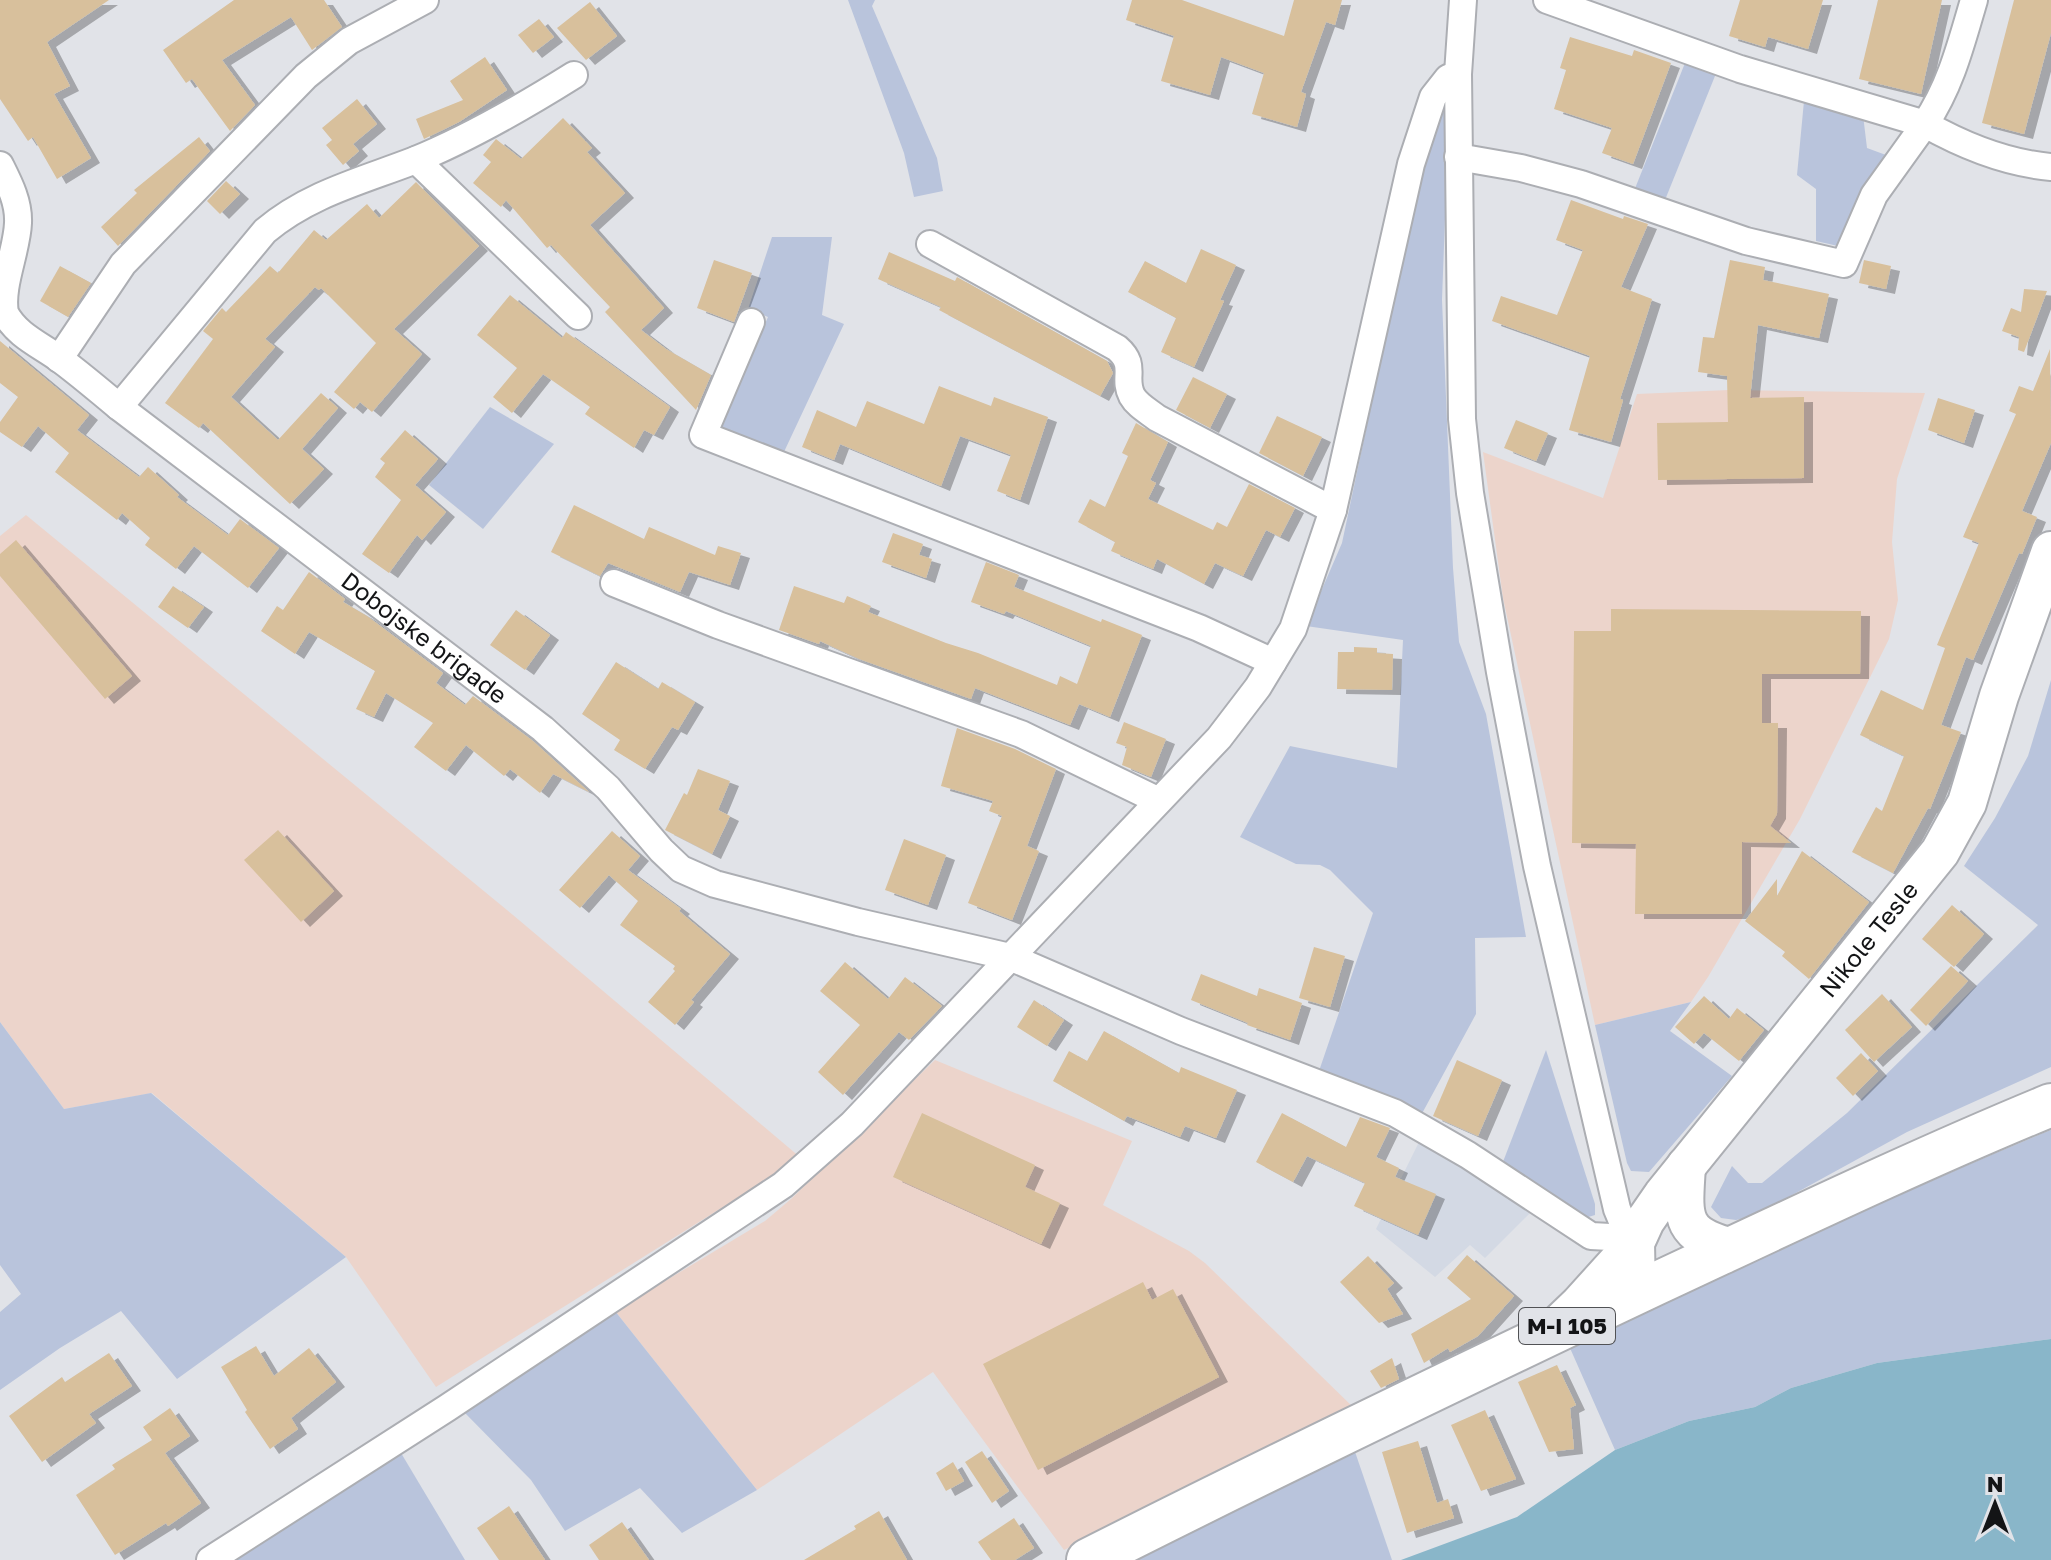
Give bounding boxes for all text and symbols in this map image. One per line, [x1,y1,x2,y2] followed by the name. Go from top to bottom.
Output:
[336,565,513,709] street label: Dobojske brigade
[1813,875,1923,1002] street label: Nikole Tesle
[1519,1308,1615,1344] road number: M-I 105
[1955,1464,2035,1544] north arrow
[1987,1470,2003,1497] text: N

